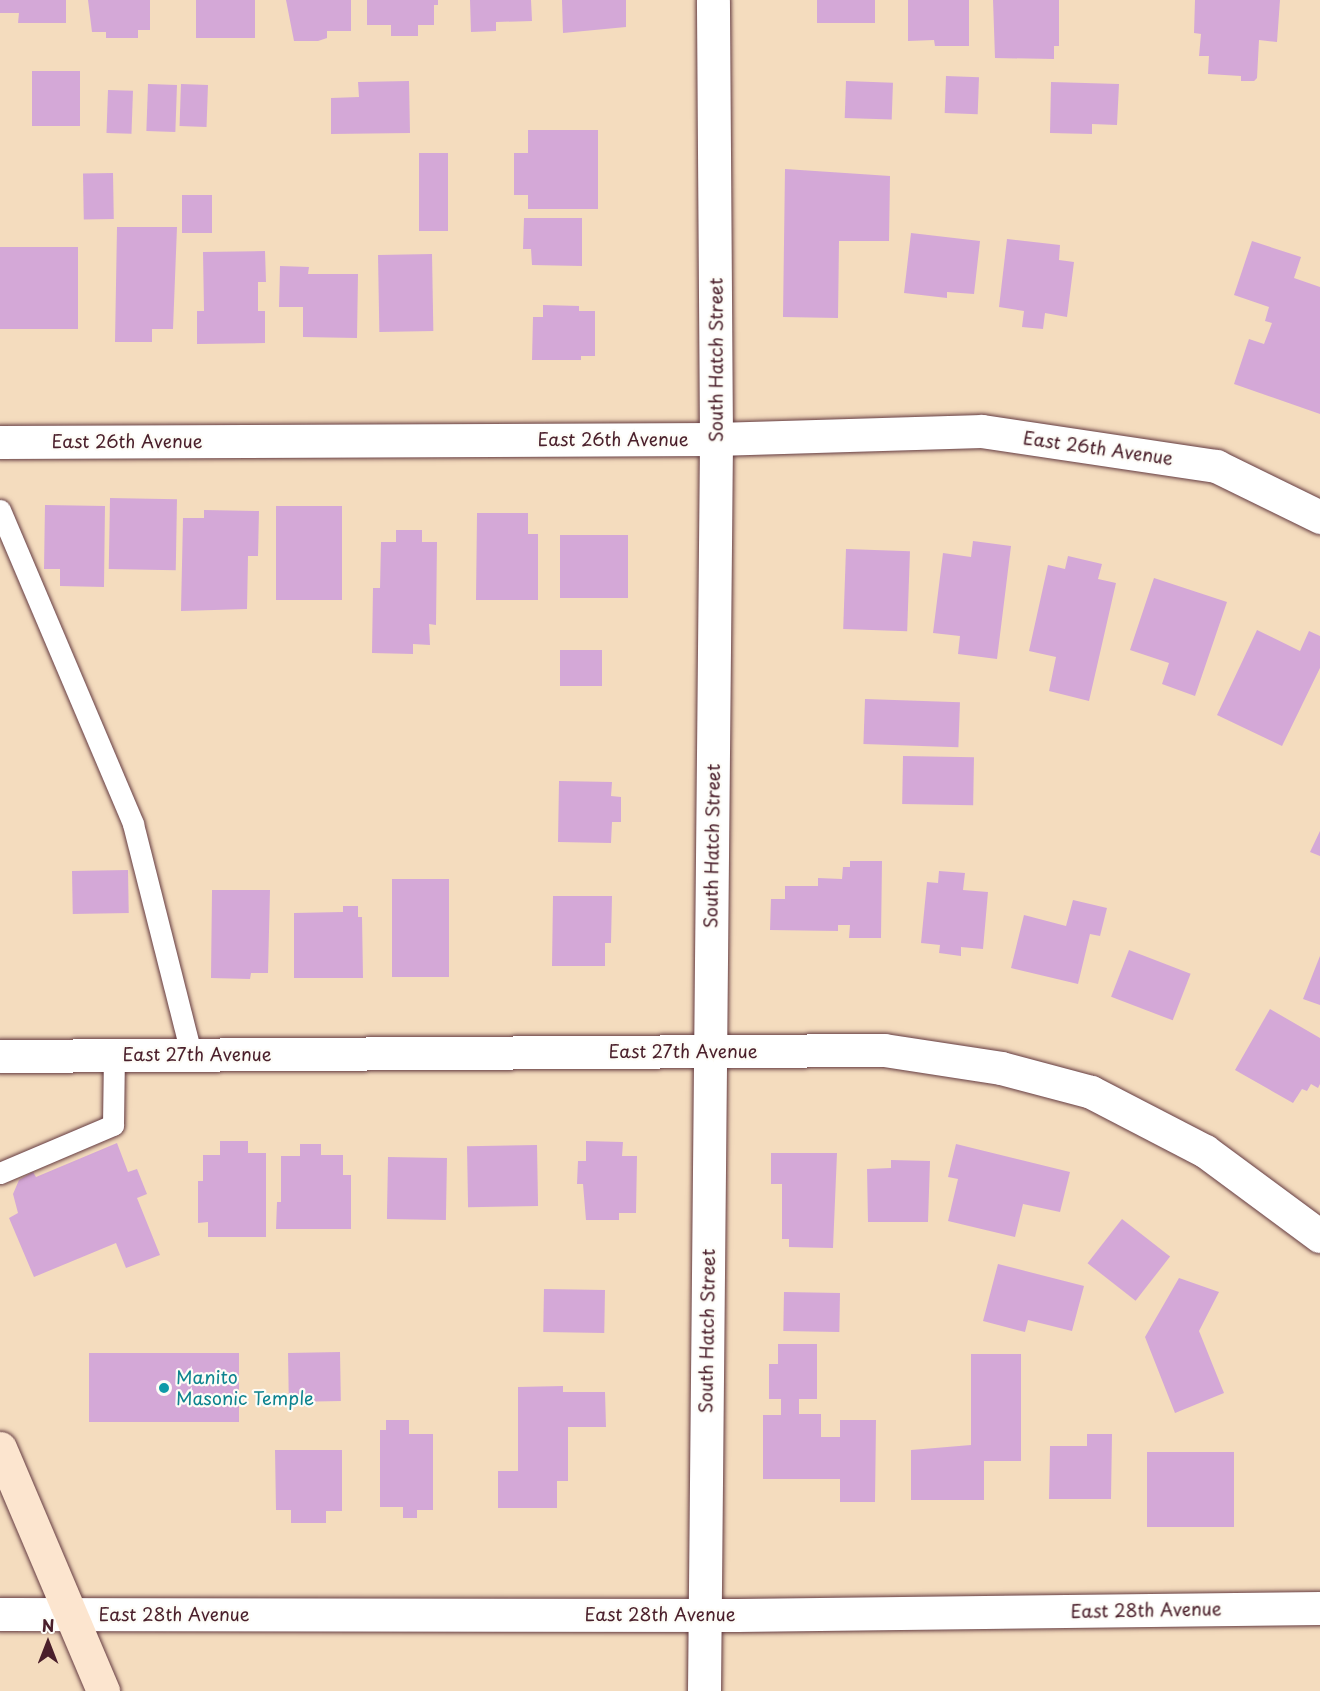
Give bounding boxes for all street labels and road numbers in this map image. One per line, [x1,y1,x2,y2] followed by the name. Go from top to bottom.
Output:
[705,277,727,443] street label: South Hatch Street
[1021,427,1175,469] street label: East 26th Avenue
[537,428,689,450] street label: East 26th Avenue
[51,430,203,452] street label: East 26th Avenue
[700,763,724,929] street label: South Hatch Street
[608,1040,758,1062] street label: East 27th Avenue
[122,1043,272,1065] street label: East 27th Avenue
[695,1248,719,1414] street label: South Hatch Street
[1070,1598,1222,1622] street label: East 28th Avenue
[98,1603,250,1625] street label: East 28th Avenue
[584,1603,736,1625] street label: East 28th Avenue

